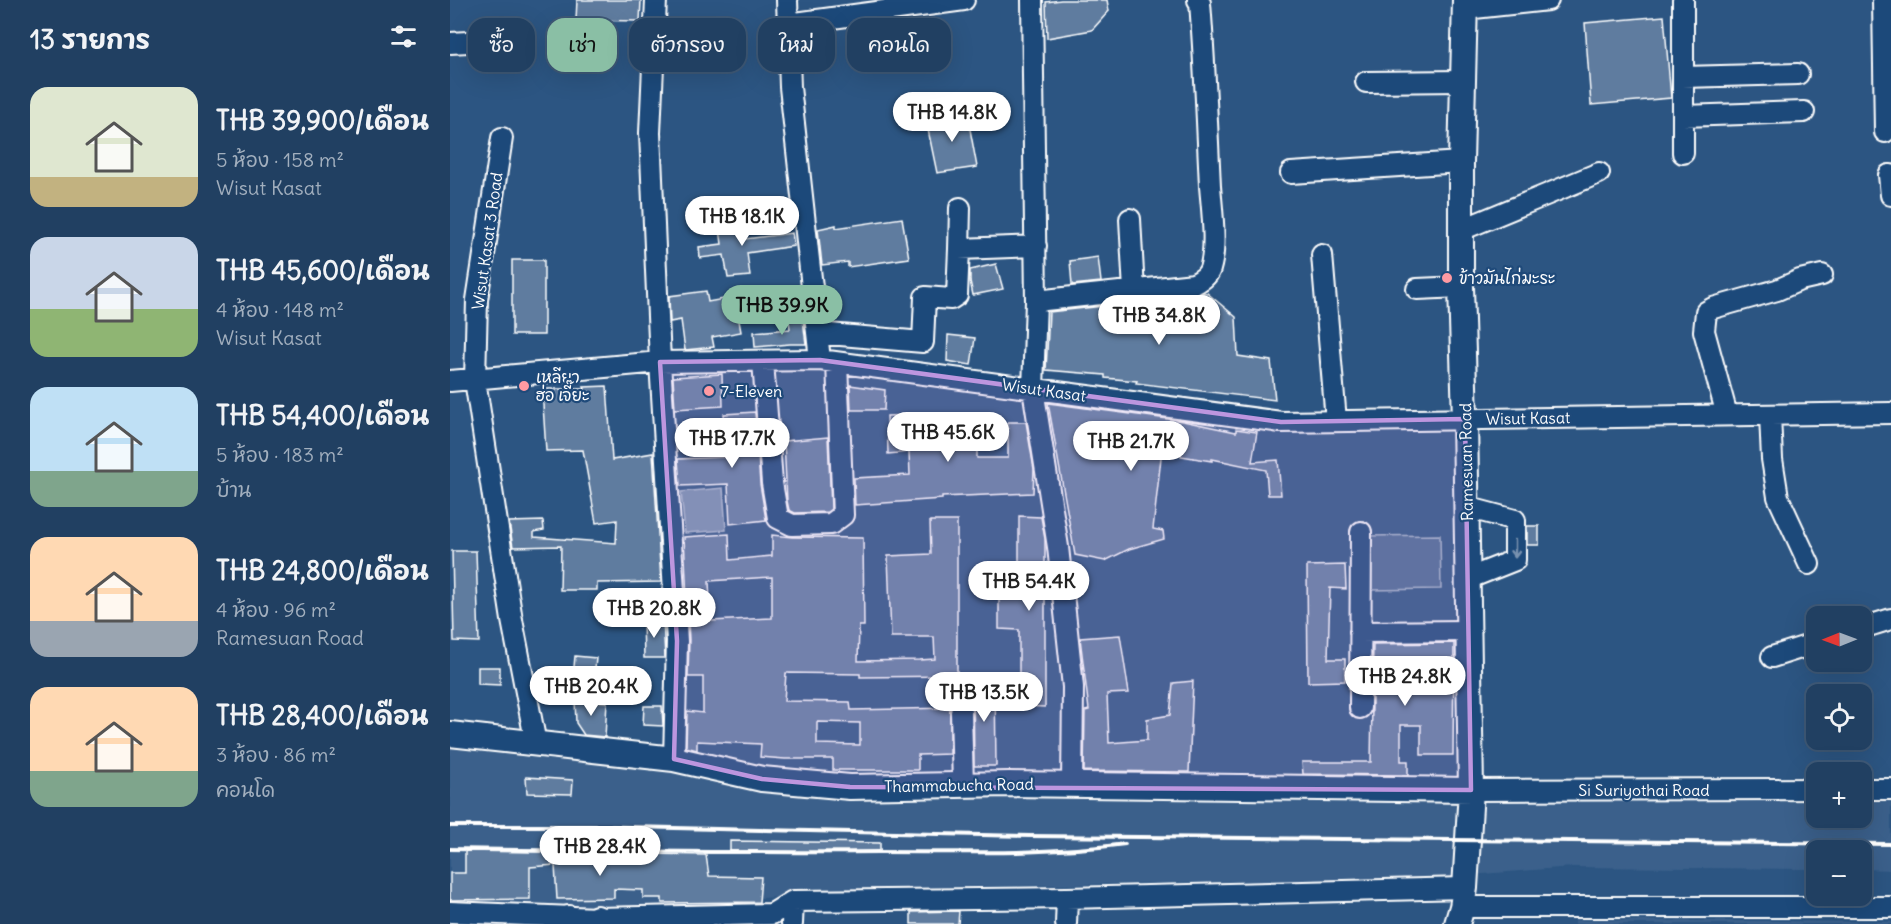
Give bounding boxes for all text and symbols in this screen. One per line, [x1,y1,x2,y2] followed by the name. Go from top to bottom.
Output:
[468,18,535,72] chip: ซื้อ
[547,18,617,72] chip: เช่า
[629,18,746,72] chip: ตัวกรอง
[758,18,835,72] chip: ใหม่
[847,18,951,72] chip: คอนโด
[387,20,420,53] icon: filters
[30,23,150,56] text: 13 รายการ
[883,92,1021,143] pin: THB 14.8K
[907,99,997,124] text: THB 14.8K
[216,104,429,137] text: THB 39,900/เดือน
[78,111,150,183] icon: home
[216,147,344,172] text: 5 ห้อง · 158 m²
[467,171,507,311] street label: Wisut Kasat 3 Road
[216,175,322,200] text: Wisut Kasat
[673,196,811,247] pin: THB 18.1K
[699,203,785,228] text: THB 18.1K
[216,254,430,287] text: THB 45,600/เดือน
[78,261,150,333] icon: home
[1459,267,1555,288] place label: ข้าวมันไก่มะระ
[1440,271,1454,285] marker: ข้าวมันไก่มะระ
[713,285,851,336] pin: THB 39.9K
[735,292,829,317] text: THB 39.9K
[1090,295,1228,346] pin: THB 34.8K
[216,297,344,322] text: 4 ห้อง · 148 m²
[1112,302,1206,327] text: THB 34.8K
[216,325,322,350] text: Wisut Kasat
[536,367,590,405] place label: เหลียว ฮ่อ เจี๊ยะ
[1001,374,1088,406] street label: Wisut Kasat
[517,379,531,393] marker: เหลียว ฮ่อ เจี๊ยะ
[721,381,782,401] place label: 7-Eleven
[702,384,716,398] marker: 7-Eleven
[216,399,429,432] text: THB 54,400/เดือน
[1455,403,1477,521] street label: Ramesuan Road
[1485,407,1571,429] street label: Wisut Kasat
[78,411,150,483] icon: home
[879,412,1017,463] pin: THB 45.6K
[663,418,801,469] pin: THB 17.7K
[901,419,995,444] text: THB 45.6K
[1062,421,1200,472] pin: THB 21.7K
[689,425,775,450] text: THB 17.7K
[1087,428,1175,453] text: THB 21.7K
[216,442,344,467] text: 5 ห้อง · 183 m²
[216,477,251,502] text: บ้าน
[1509,538,1521,558] one-way arrow
[216,554,429,587] text: THB 24,800/เดือน
[78,561,150,633] icon: home
[960,561,1098,612] pin: THB 54.4K
[982,568,1076,593] text: THB 54.4K
[585,588,723,639] pin: THB 20.8K
[607,595,701,620] text: THB 20.8K
[216,597,336,622] text: 4 ห้อง · 96 m²
[1806,606,1872,672] north arrow
[1806,606,1872,906] map controls
[216,625,364,650] text: Ramesuan Road
[1336,656,1474,707] pin: THB 24.8K
[1359,663,1451,688] text: THB 24.8K
[522,666,660,717] pin: THB 20.4K
[915,672,1053,723] pin: THB 13.5K
[544,673,638,698] text: THB 20.4K
[939,679,1029,704] text: THB 13.5K
[1806,684,1872,750] button: locate
[216,699,429,732] text: THB 28,400/เดือน
[78,711,150,783] icon: home
[216,742,336,767] text: 3 ห้อง · 86 m²
[1806,762,1872,828] button: +
[884,774,1034,796] street label: Thammabucha Road
[216,777,275,802] text: คอนโด
[1578,780,1710,800] street label: Si Suriyothai Road
[531,826,669,877] pin: THB 28.4K
[554,833,646,858] text: THB 28.4K
[1806,840,1872,906] button: −

